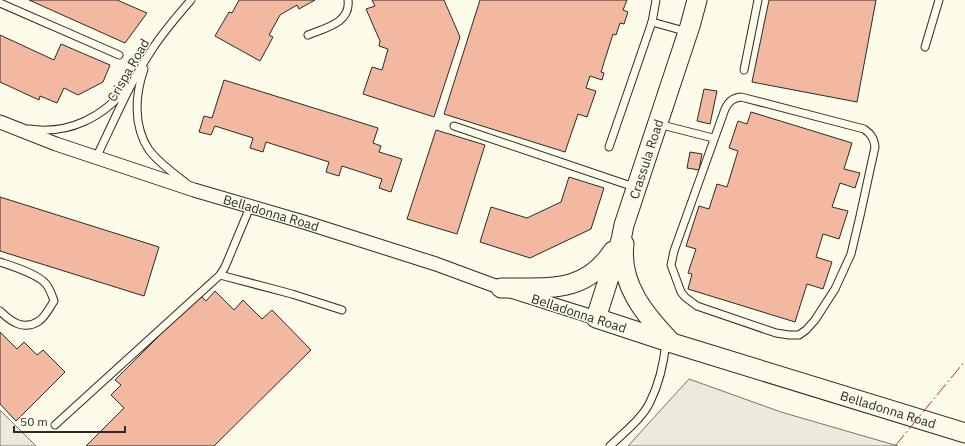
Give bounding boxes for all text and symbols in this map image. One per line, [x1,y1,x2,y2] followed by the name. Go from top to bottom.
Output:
[104,36,153,105] street label: Crispa Road
[626,117,667,201] street label: Crassula Road
[221,191,321,235] street label: Belladonna Road
[529,290,629,337] street label: Belladonna Road
[838,387,938,433] street label: Belladonna Road
[14,408,125,434] scale bar
[20,414,48,429] text: 50 m

